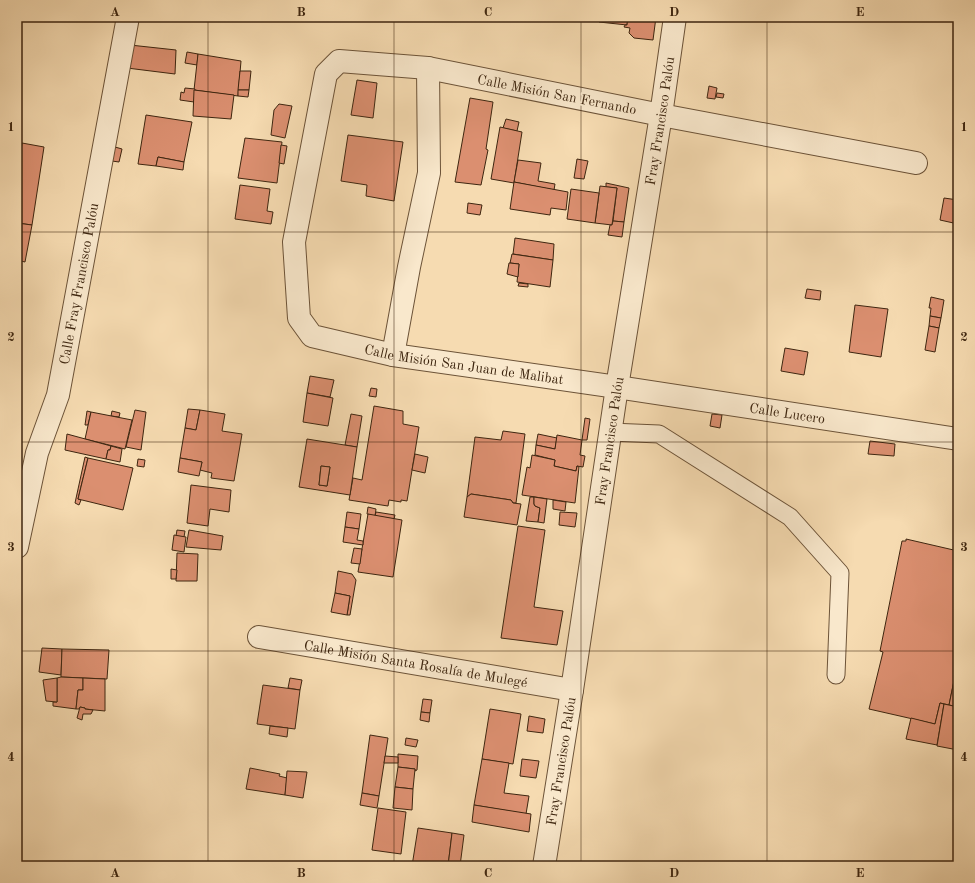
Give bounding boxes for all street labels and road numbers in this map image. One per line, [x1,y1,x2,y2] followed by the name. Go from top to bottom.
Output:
[644,55,677,186] street label: Fray Francisco Palóu
[476,73,638,117] street label: Calle Misión San Fernando
[58,201,102,366] street label: Calle Fray Francisco Palóu
[363,342,565,387] street label: Calle Misión San Juan de Malibat
[594,375,627,506] street label: Fray Francisco Palóu
[748,401,826,427] street label: Calle Lucero
[303,639,528,690] street label: Calle Misión Santa Rosalía de Mulegé
[545,696,579,827] street label: Fray Francisco Palóu

